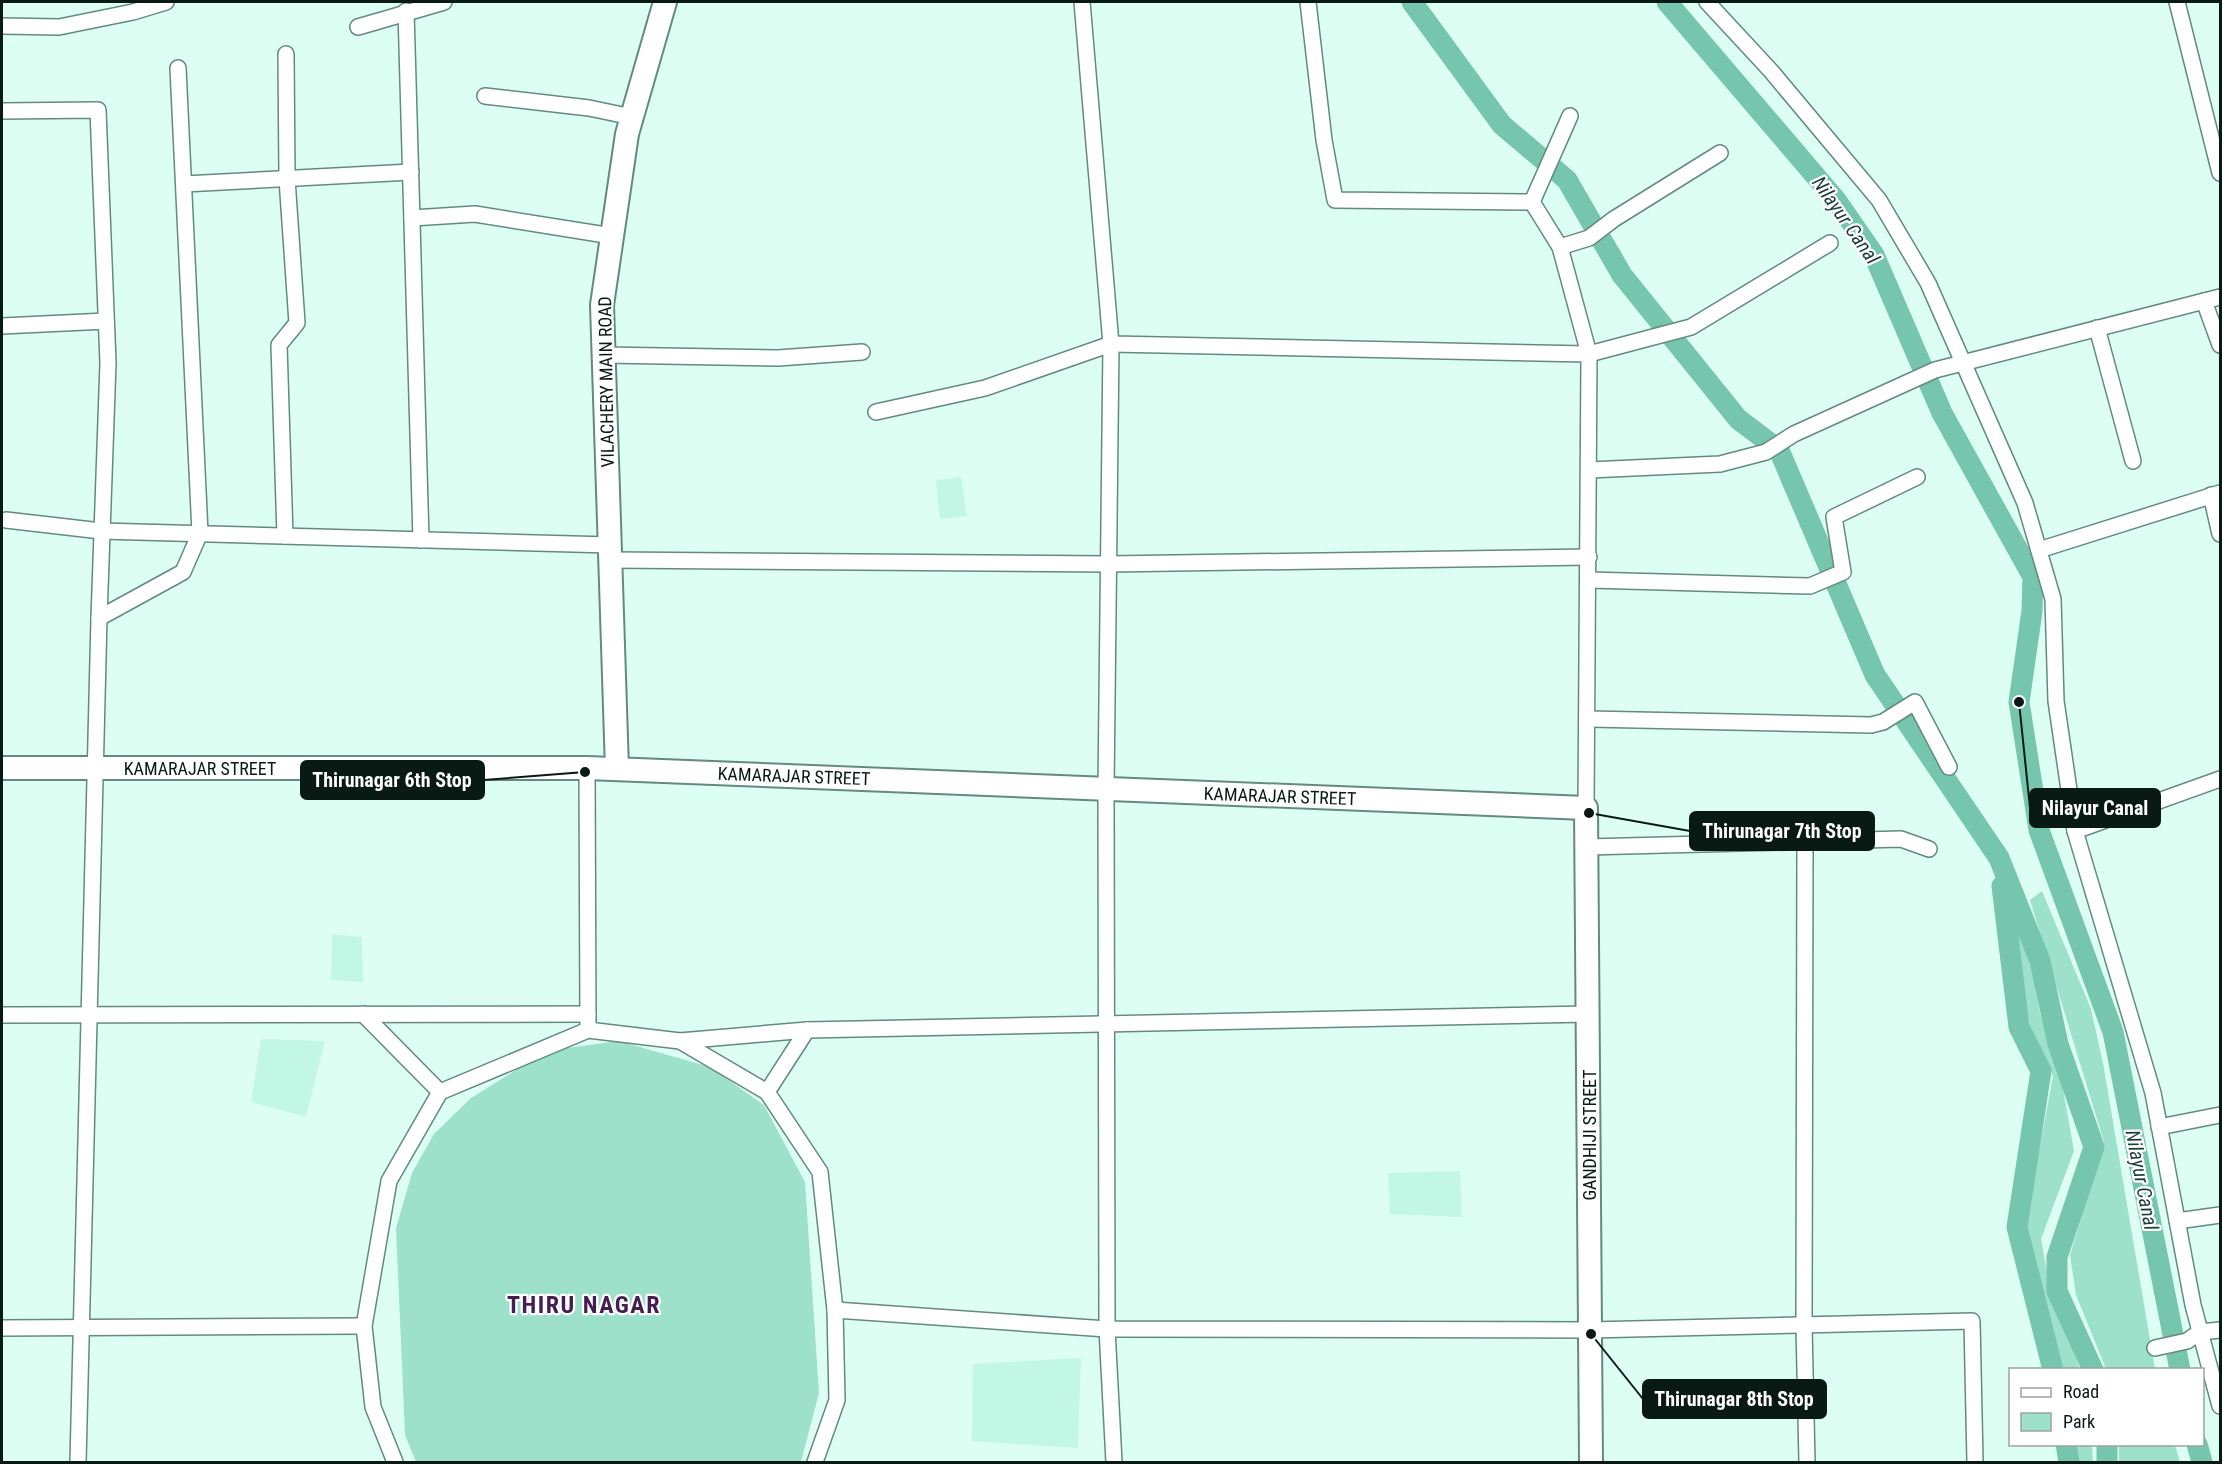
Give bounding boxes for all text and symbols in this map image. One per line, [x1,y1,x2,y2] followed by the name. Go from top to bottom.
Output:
[1807,172,1885,269] water label: Nilayur Canal
[594,296,618,468] street label: VILACHERY MAIN ROAD
[124,758,276,779] street label: KAMARAJAR STREET
[301,761,484,799] callout: Thirunagar 6th Stop
[717,763,871,789] street label: KAMARAJAR STREET
[312,768,472,792] text: Thirunagar 6th Stop
[1203,783,1357,809] street label: KAMARAJAR STREET
[2030,789,2160,827] callout: Nilayur Canal
[2042,796,2148,820] text: Nilayur Canal
[1690,812,1874,850] callout: Thirunagar 7th Stop
[1702,819,1862,843] text: Thirunagar 7th Stop
[1579,1069,1600,1201] street label: GANDHIJI STREET
[2121,1128,2164,1233] water label: Nilayur Canal
[507,1291,661,1319] district label: THIRU NAGAR
[2009,1368,2204,1446] legend
[1643,1380,1826,1418] callout: Thirunagar 8th Stop
[2063,1381,2099,1402] text: Road
[1654,1387,1814,1411] text: Thirunagar 8th Stop
[2063,1411,2095,1432] text: Park

